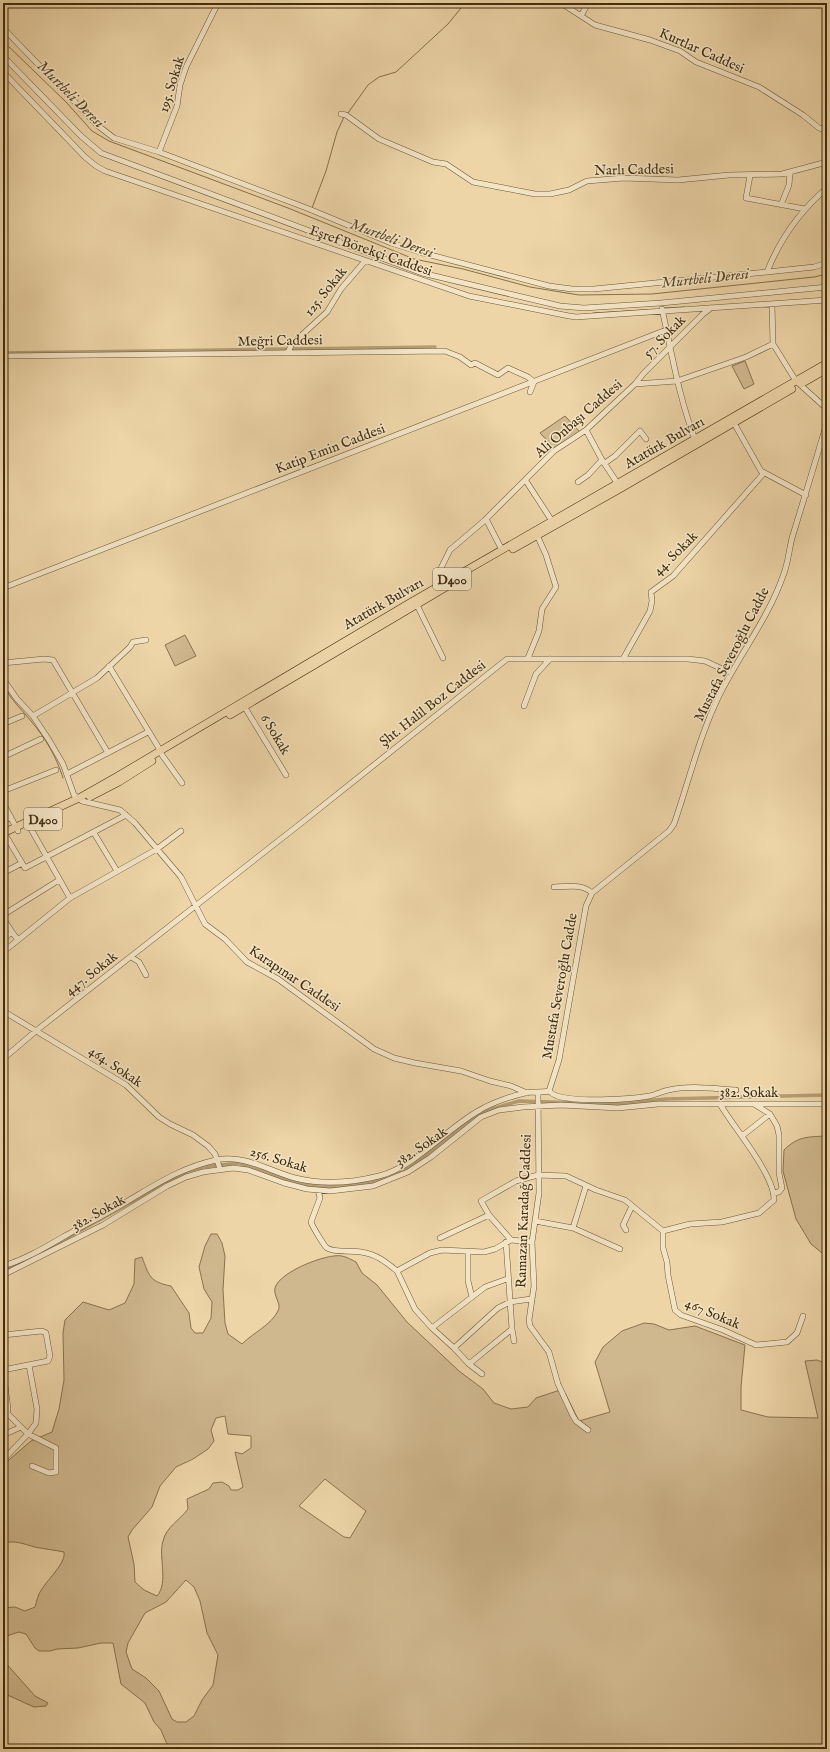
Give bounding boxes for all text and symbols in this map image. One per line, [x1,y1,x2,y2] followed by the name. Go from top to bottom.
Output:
[656,24,747,78] street label: Kurtlar Caddesi
[155,53,189,115] street label: 195. Sokak
[33,57,110,133] water label: Murtbeli Deresi
[594,160,674,180] street label: Narlı Caddesi
[347,215,438,263] water label: Murtbeli Deresi
[307,221,435,281] street label: Eşref Börekçi Caddesi
[300,263,352,320] street label: 125. Sokak
[660,264,751,293] water label: Murtbeli Deresi
[639,311,690,362] street label: 57. Sokak
[237,331,323,351] street label: Meğri Caddesi
[530,376,626,462] street label: Ali Onbaşı Caddesi
[620,413,708,473] street label: Atatürk Bulvarı
[273,420,388,478] street label: Katip Emin Caddesi
[650,527,702,580] street label: 44. Sokak
[433,568,471,590] road number: D400
[339,574,427,634] street label: Atatürk Bulvarı
[690,584,774,725] street label: Mustafa Severoğlu Cadde
[376,656,490,751] street label: Şht. Halil Boz Caddesi
[256,711,295,759] street label: 6 Sokak
[24,808,62,830] road number: D400
[538,911,582,1061] street label: Mustafa Severoğlu Cadde
[245,942,344,1016] street label: Karapınar Caddesi
[62,947,122,1000] street label: 447. Sokak
[85,1042,146,1092] street label: 464. Sokak
[719,1084,779,1102] street label: 382. Sokak
[392,1123,451,1171] street label: 382. Sokak
[512,1133,536,1288] street label: Ramazan Karadağ Caddesi
[248,1143,310,1177] street label: 256. Sokak
[68,1190,129,1235] street label: 382. Sokak
[682,1294,743,1334] street label: 467 Sokak

